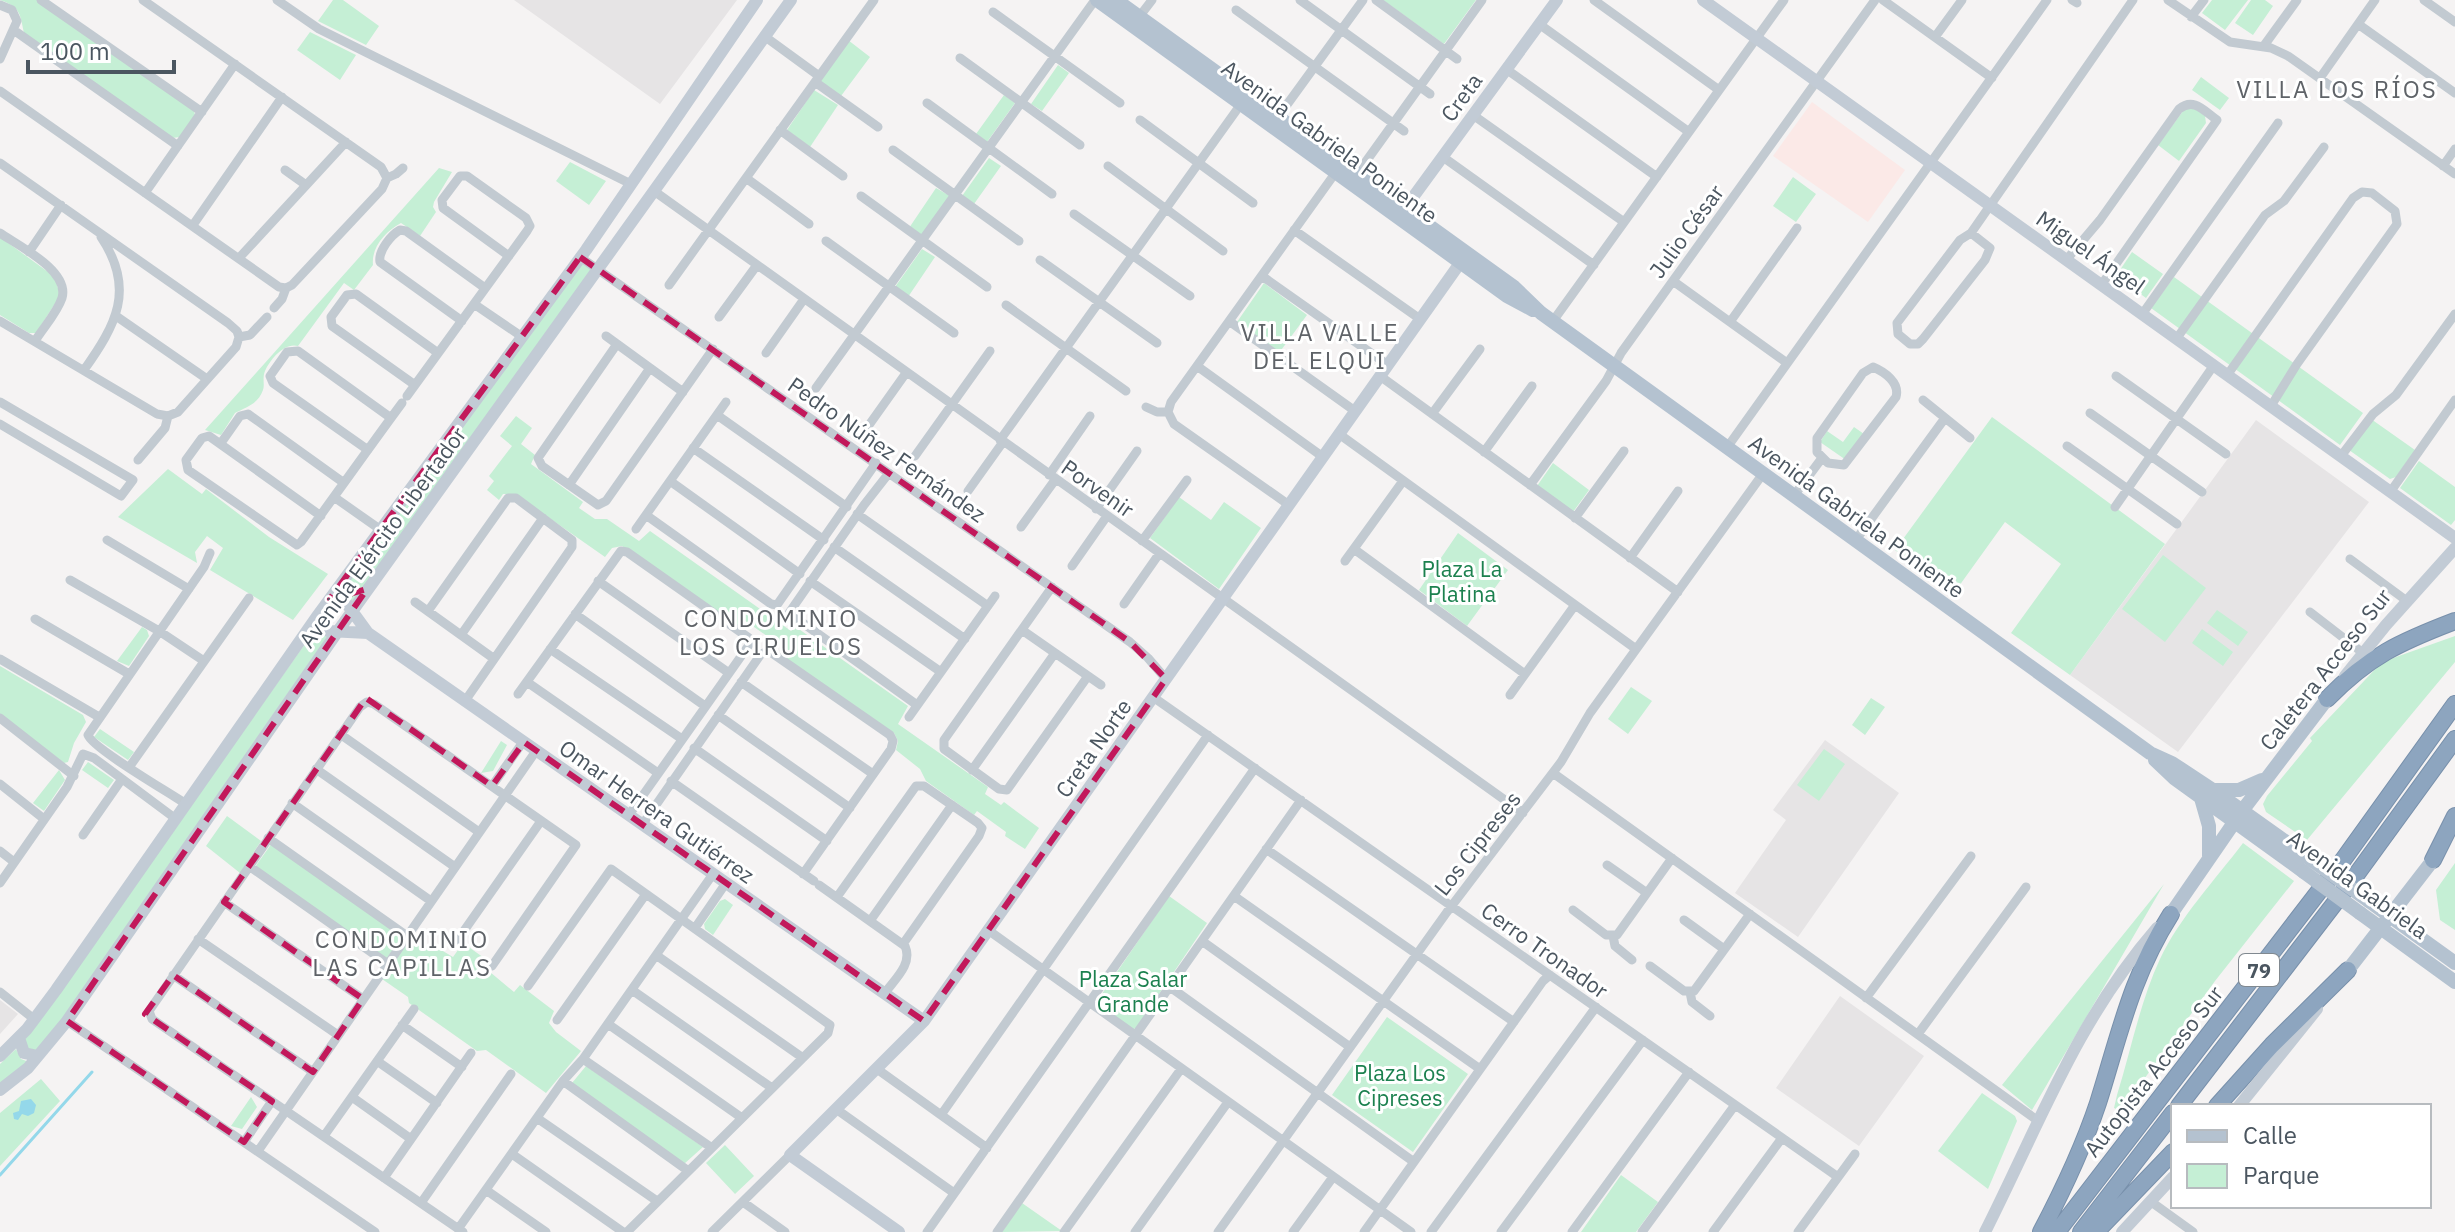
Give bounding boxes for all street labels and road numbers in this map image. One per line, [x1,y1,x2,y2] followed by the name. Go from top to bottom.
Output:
[1216,53,1444,229] street label: Avenida Gabriela Poniente
[1434,67,1489,127] street label: Creta
[1642,178,1730,284] street label: Julio César
[2031,204,2151,300] street label: Miguel Ángel
[783,370,991,528] street label: Pedro Núñez Fernández
[292,421,472,653] street label: Avenida Ejército Libertador
[1743,428,1971,604] street label: Avenida Gabriela Poniente
[1056,453,1140,523] street label: Porvenir
[2253,582,2397,756] street label: Caletera Acceso Sur
[1048,693,1138,803] street label: Creta Norte
[554,733,760,889] street label: Omar Herrera Gutiérrez
[1427,785,1527,901] street label: Los Cipreses
[2282,823,2434,945] street label: Avenida Gabriela
[1476,896,1614,1004] street label: Cerro Tronador
[2239,954,2279,986] road number: 79
[2077,979,2229,1163] street label: Autopista Acceso Sur

